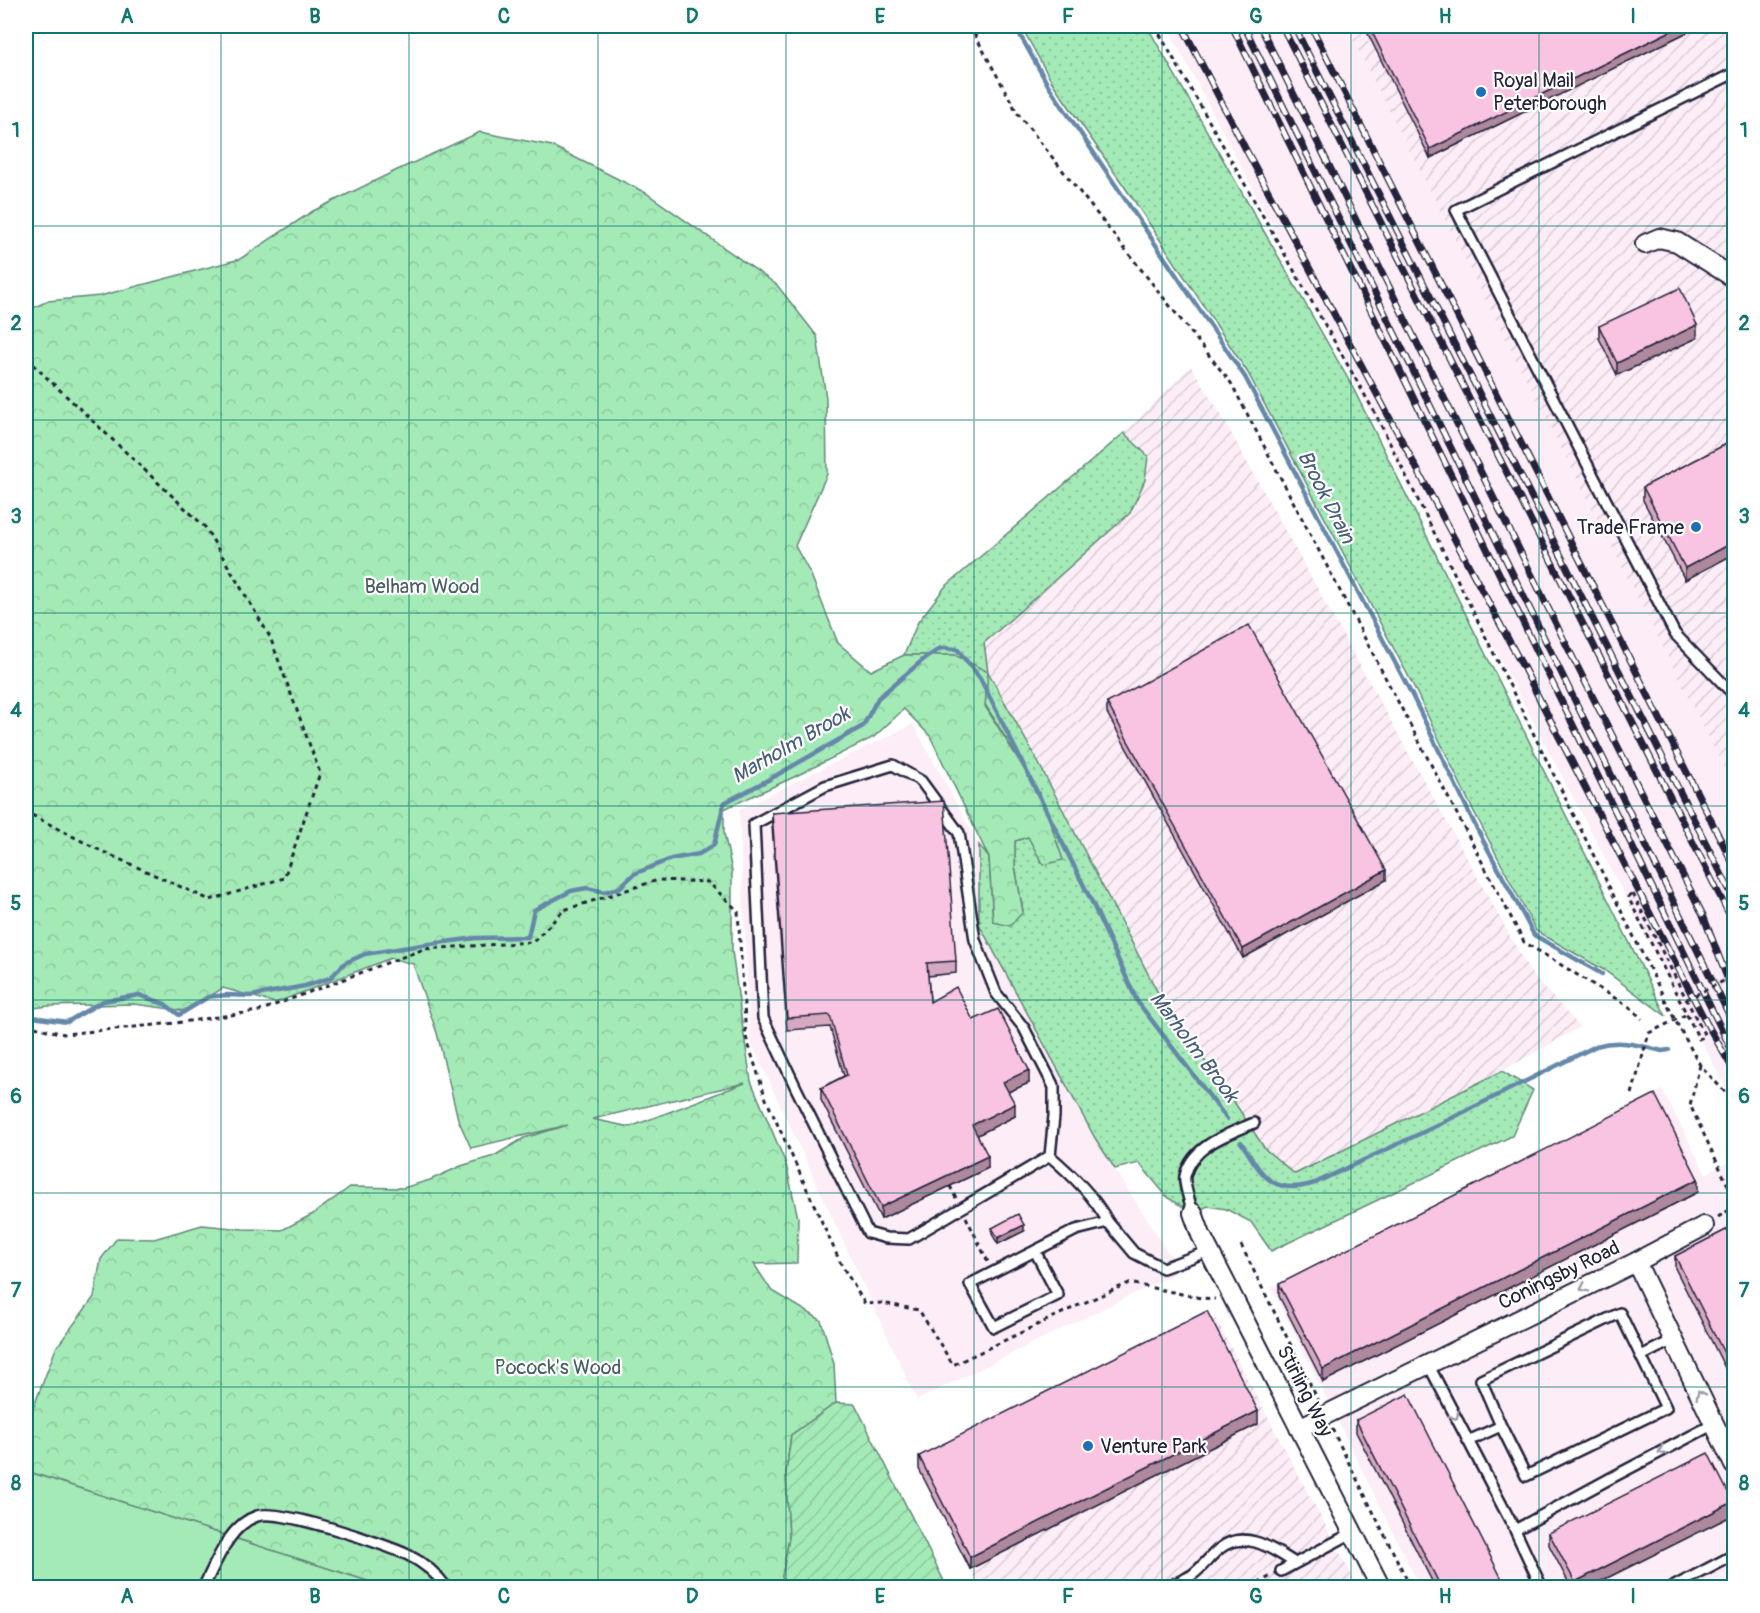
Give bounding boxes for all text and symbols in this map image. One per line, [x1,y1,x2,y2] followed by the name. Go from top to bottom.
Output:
[121,4,134,29] text: A
[309,4,321,29] text: B
[498,4,510,29] text: C
[686,4,699,29] text: D
[875,4,886,29] text: E
[1062,4,1074,29] text: F
[1249,4,1263,29] text: G
[1439,4,1452,29] text: H
[1630,4,1636,29] text: I
[1493,68,1607,116] place label: Royal Mail Peterborough
[1474,85,1488,99] marker: Royal Mail Peterborough
[12,118,20,143] text: 1
[1740,118,1748,143] text: 1
[10,311,22,336] text: 2
[1738,311,1750,336] text: 2
[1291,446,1361,549] water label: Brook Drain
[10,504,22,529] text: 3
[1738,504,1750,529] text: 3
[1577,515,1684,540] place label: Trade Frame
[1689,520,1703,534] marker: Trade Frame
[364,574,480,599] park label: Belham Wood
[10,698,22,723] text: 4
[1738,698,1750,723] text: 4
[727,699,857,790] water label: Marholm Brook
[11,891,22,916] text: 5
[1739,891,1750,916] text: 5
[1143,986,1246,1110] water label: Marholm Brook
[10,1084,22,1109] text: 6
[1738,1084,1750,1109] text: 6
[1494,1235,1624,1315] street label: Coningsby Road
[11,1278,22,1303] text: 7
[1739,1278,1750,1303] text: 7
[1579,1280,1590,1292] one-way arrow
[1271,1341,1339,1441] street label: Stirling Way
[495,1355,621,1380] park label: Pocock's Wood
[1695,1389,1707,1400] one-way arrow
[1448,1410,1459,1420] one-way arrow
[1100,1434,1207,1459] place label: Venture Park
[1081,1439,1095,1453] marker: Venture Park
[1658,1444,1669,1455] one-way arrow
[11,1471,21,1496] text: 8
[1739,1471,1749,1496] text: 8
[121,1584,134,1609] text: A
[309,1584,321,1609] text: B
[498,1584,510,1609] text: C
[686,1584,699,1609] text: D
[875,1584,886,1609] text: E
[1062,1584,1074,1609] text: F
[1249,1584,1263,1609] text: G
[1439,1584,1452,1609] text: H
[1630,1584,1636,1609] text: I

